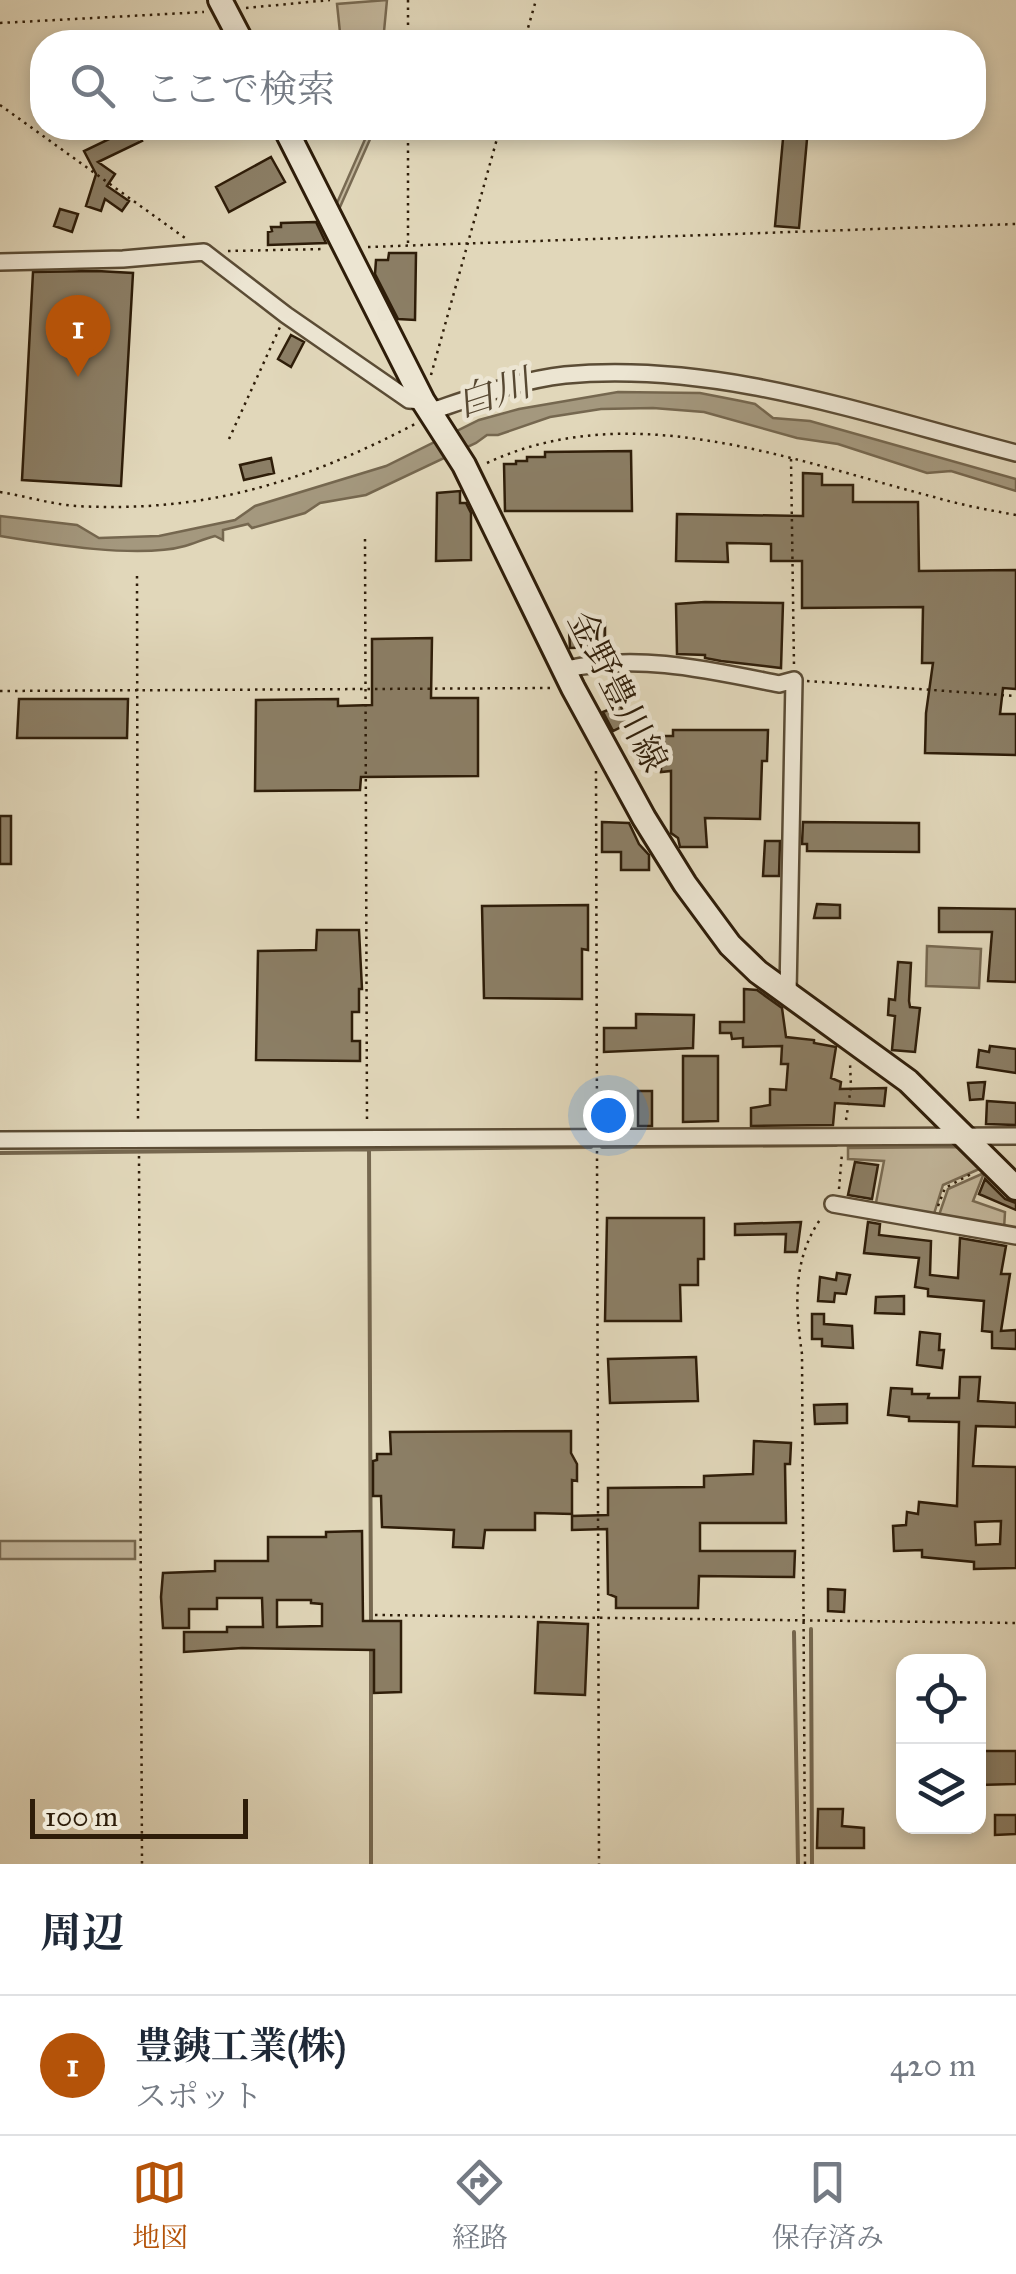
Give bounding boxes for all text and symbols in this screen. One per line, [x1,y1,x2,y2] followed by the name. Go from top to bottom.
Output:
[30,30,986,140] search box
[65,58,120,113] icon: search
[145,66,335,112] text: ここで検索
[46,294,110,377] pin: 1
[450,358,540,427] water label: 白川
[559,603,676,779] street label: 金野豊川線
[583,1090,634,1141] your location
[896,1654,986,1834] map controls
[896,1654,986,1744] button: locate
[896,1744,986,1834] button: layers
[30,1794,248,1838] scale bar
[45,1799,118,1834] text: 100 m
[40,1907,124,1959] text: 周辺
[135,2023,346,2069] text: 豊銕工業(株)
[66,2046,79,2085] text: 1
[890,2046,976,2085] text: 420 m
[135,2077,263,2116] text: スポット
[132,2155,188,2255] tab: 地図
[452,2155,508,2255] tab: 経路
[772,2155,884,2255] tab: 保存済み

